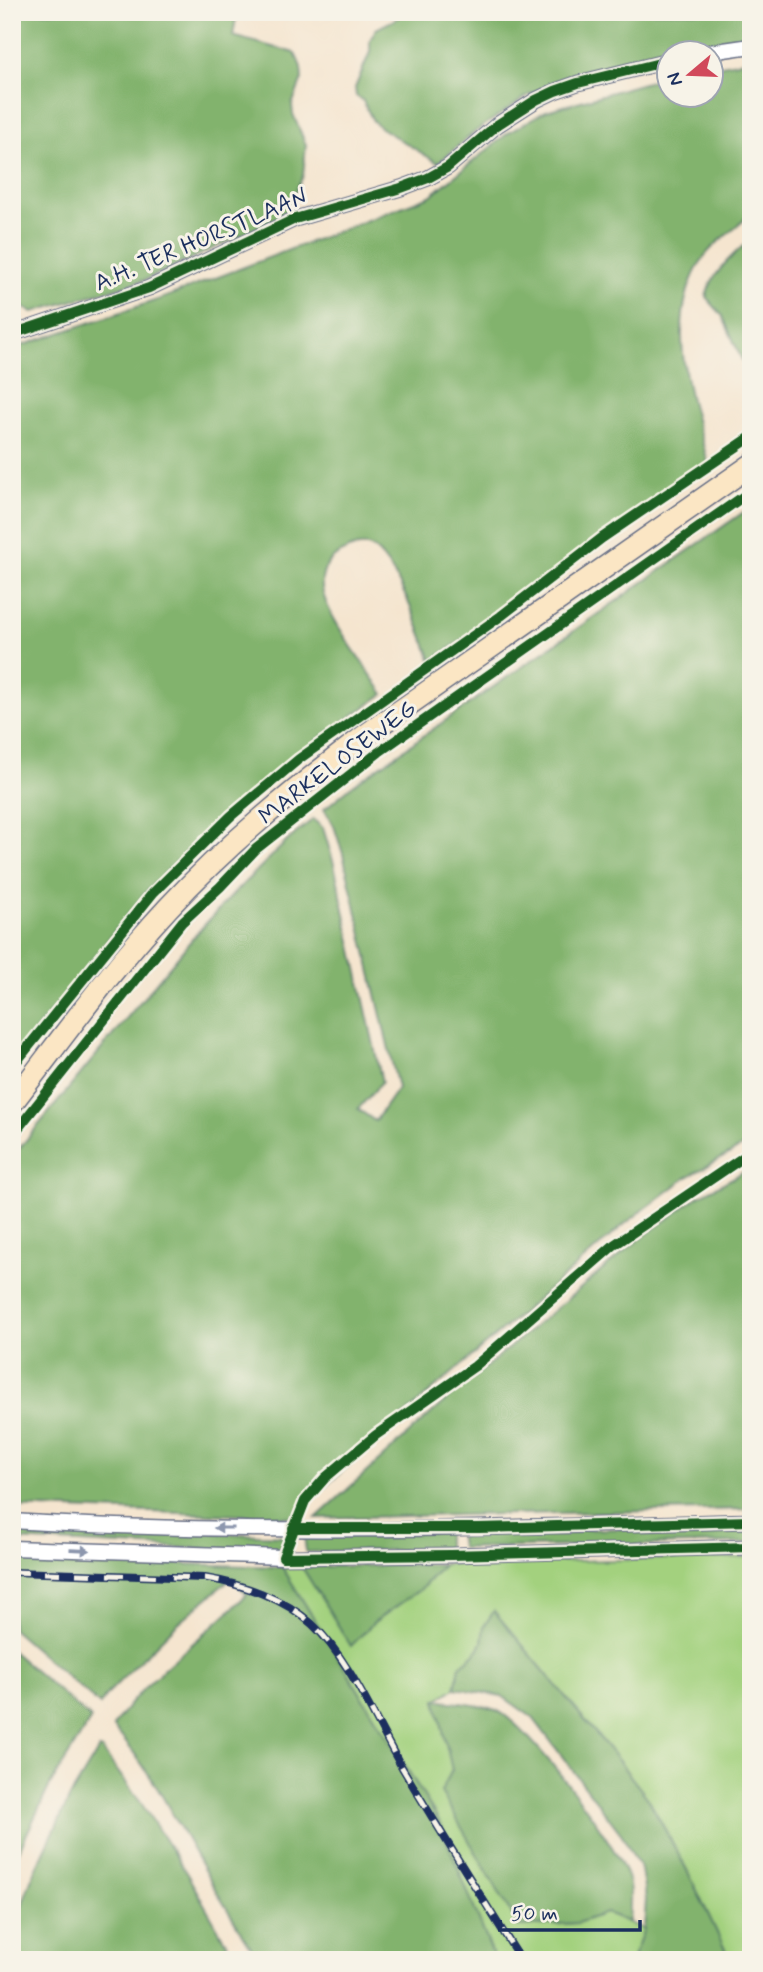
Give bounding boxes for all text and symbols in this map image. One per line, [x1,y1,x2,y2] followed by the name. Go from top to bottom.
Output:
[654,38,724,108] north arrow
[661,69,689,89] text: N
[90,181,313,299] street label: A.H. TER HORSTLAAN
[253,694,423,833] street label: MARKELOSEWEG
[213,1522,235,1534] one-way arrow
[70,1544,92,1556] one-way arrow
[500,1888,640,1932] scale bar
[511,1900,558,1928] text: 50 m

